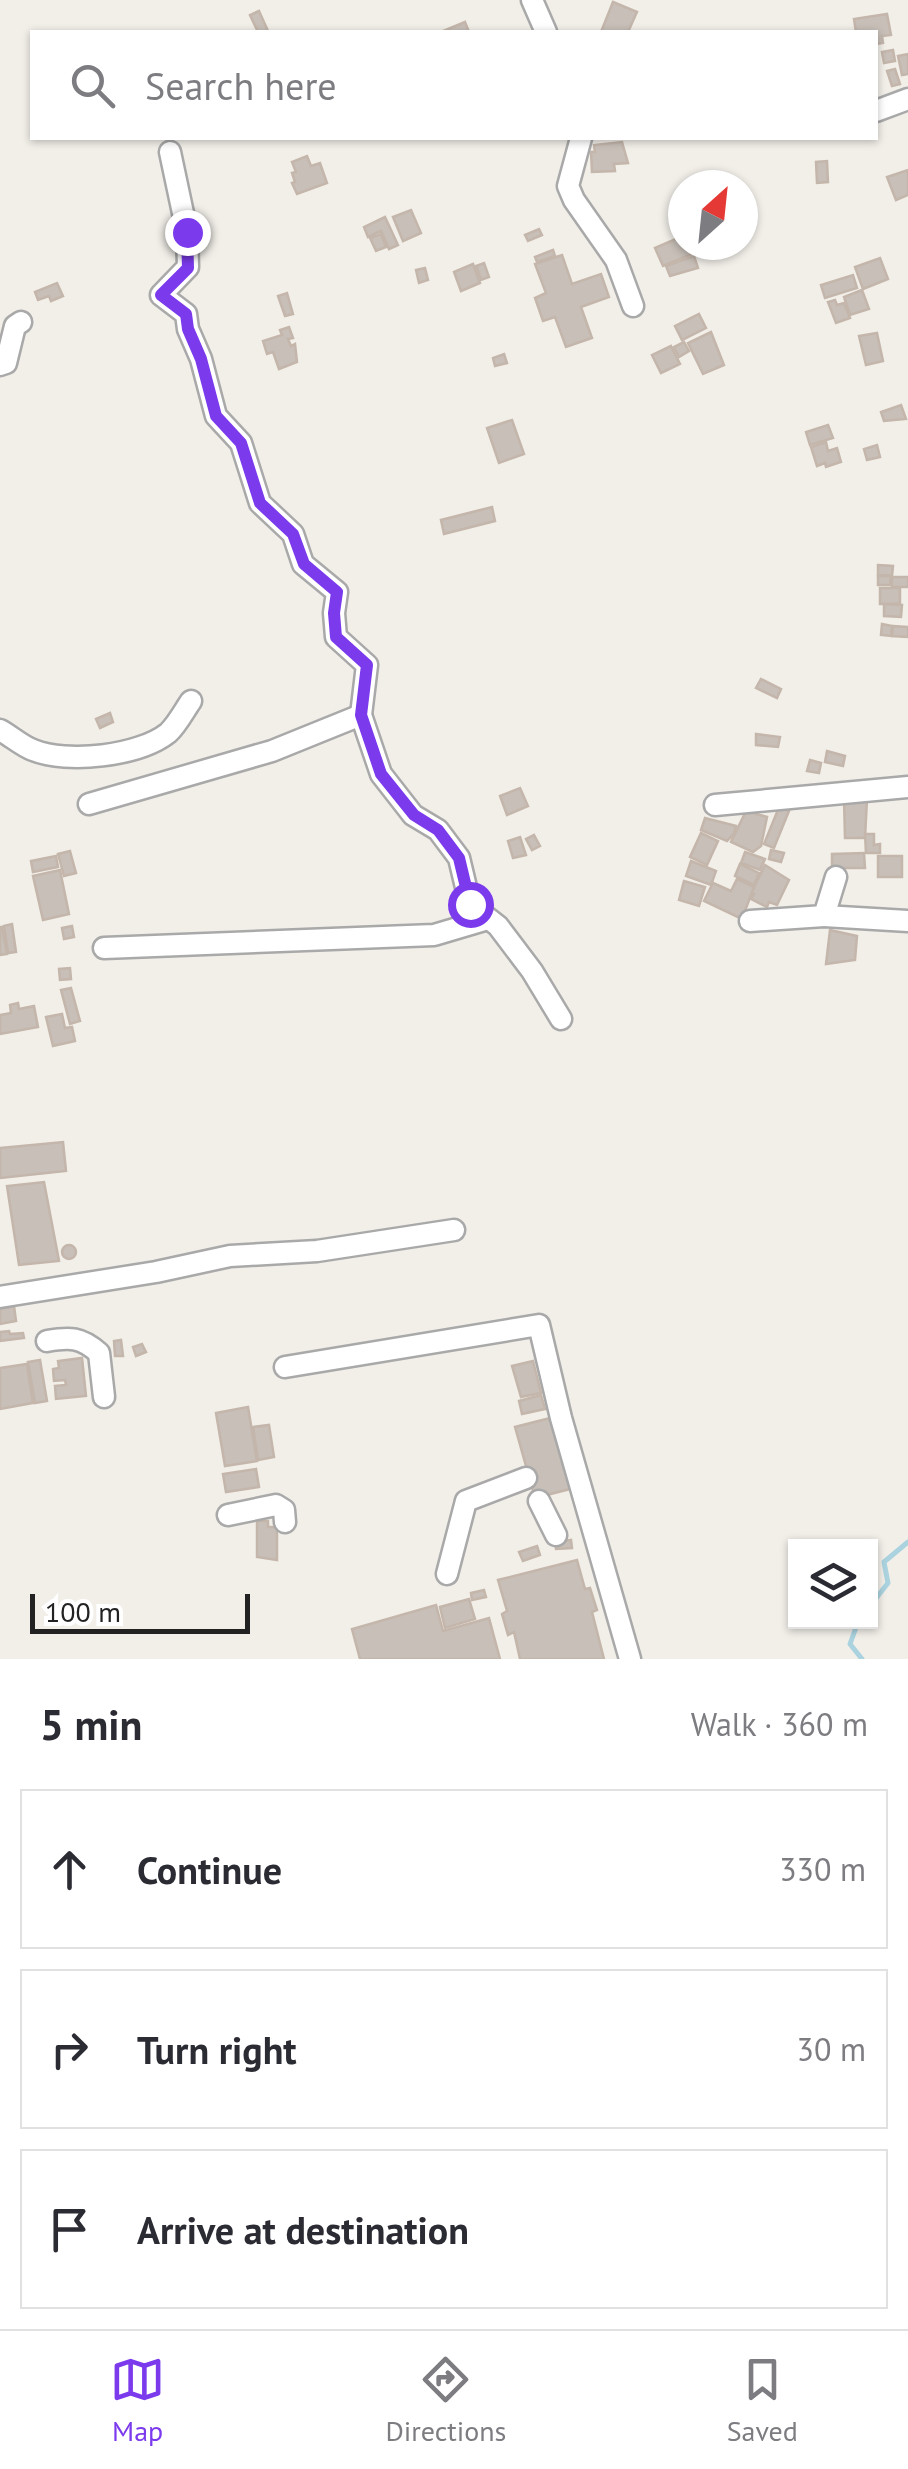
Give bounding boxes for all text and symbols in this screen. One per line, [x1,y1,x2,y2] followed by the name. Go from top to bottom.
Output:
[30,30,878,140] search box
[65,58,120,113] icon: search
[145,61,337,110] text: Search here
[668,170,758,260] north arrow
[165,210,211,256] route end
[448,882,494,928] route start
[788,1539,878,1629] map controls
[788,1539,878,1629] button: layers
[30,1589,250,1634] scale bar
[45,1593,121,1630] text: 100 m
[40,1697,142,1752] text: 5 min
[691,1703,868,1745] text: Walk · 360 m
[42,1842,97,1897] icon: ahead
[137,1845,282,1894] text: Continue
[779,1848,866,1890] text: 330 m
[42,2022,97,2077] icon: right
[137,2025,297,2074] text: Turn right
[797,2028,866,2070] text: 30 m
[42,2202,97,2257] icon: arrive
[137,2205,469,2254] text: Arrive at destination
[110,2352,165,2449] tab: Map
[385,2352,506,2449] tab: Directions
[727,2352,798,2449] tab: Saved

